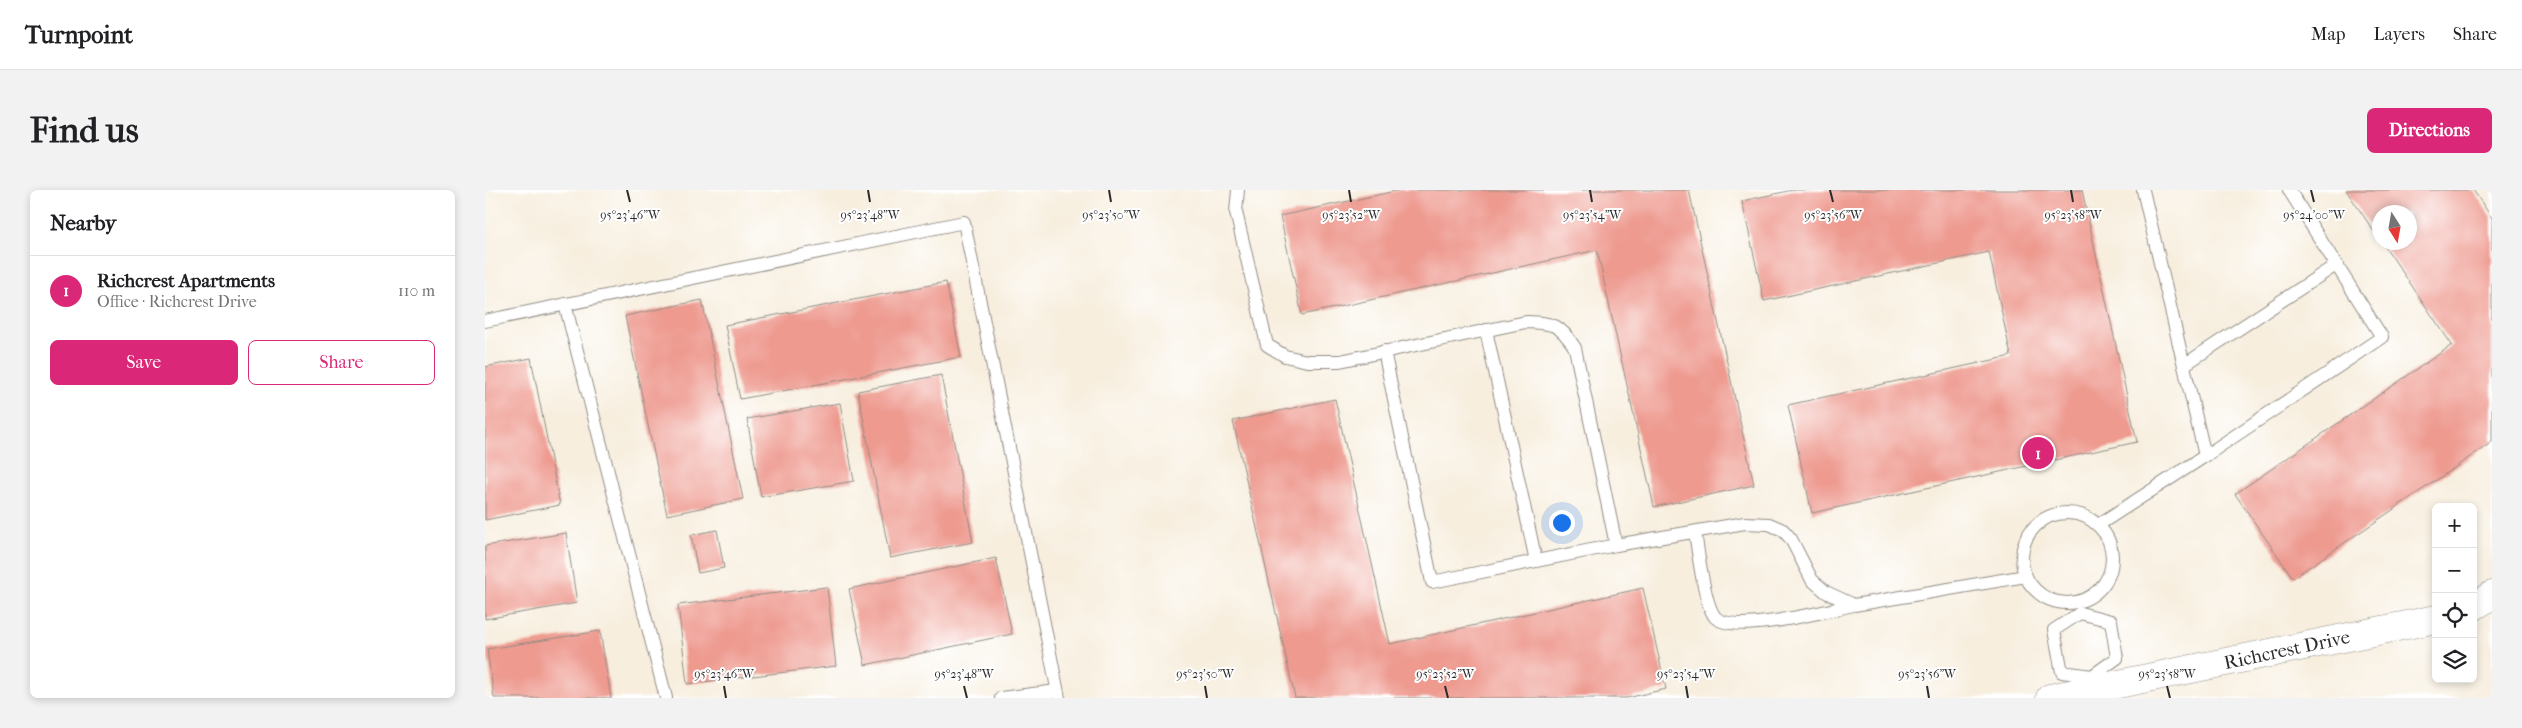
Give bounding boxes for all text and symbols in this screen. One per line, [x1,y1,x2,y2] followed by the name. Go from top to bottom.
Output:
[25,21,133,49] text: Turnpoint
[2311,24,2345,45] text: Map
[2373,24,2425,45] text: Layers
[2453,24,2497,45] text: Share
[2367,108,2492,153] button: Directions
[30,110,139,151] text: Find us
[2372,205,2417,250] north arrow
[600,208,661,222] text: 95°23'46"W
[840,208,901,222] text: 95°23'48"W
[1082,208,1141,222] text: 95°23'50"W
[1322,208,1381,222] text: 95°23'52"W
[1563,208,1622,222] text: 95°23'54"W
[1804,208,1863,222] text: 95°23'56"W
[2044,208,2103,222] text: 95°23'58"W
[2283,208,2346,222] text: 95°24'00"W
[50,211,116,235] text: Nearby
[97,270,275,292] text: Richcrest Apartments
[63,281,69,300] text: 1
[398,281,435,300] text: 110 m
[97,292,257,311] text: Office · Richcrest Drive
[50,340,238,385] button: Save
[248,340,435,385] button: Share
[2022,434,2054,472] pin: 1
[2432,503,2477,683] map controls
[2432,503,2477,548] button: +
[1549,510,1575,536] your location
[2432,548,2477,593] button: −
[2432,593,2477,638] button: locate
[2222,626,2352,674] street label: Richcrest Drive
[2432,638,2477,683] button: layers
[694,667,755,681] text: 95°23'46"W
[934,667,995,681] text: 95°23'48"W
[1176,667,1235,681] text: 95°23'50"W
[1416,667,1475,681] text: 95°23'52"W
[1657,667,1716,681] text: 95°23'54"W
[1898,667,1957,681] text: 95°23'56"W
[2138,667,2197,681] text: 95°23'58"W

